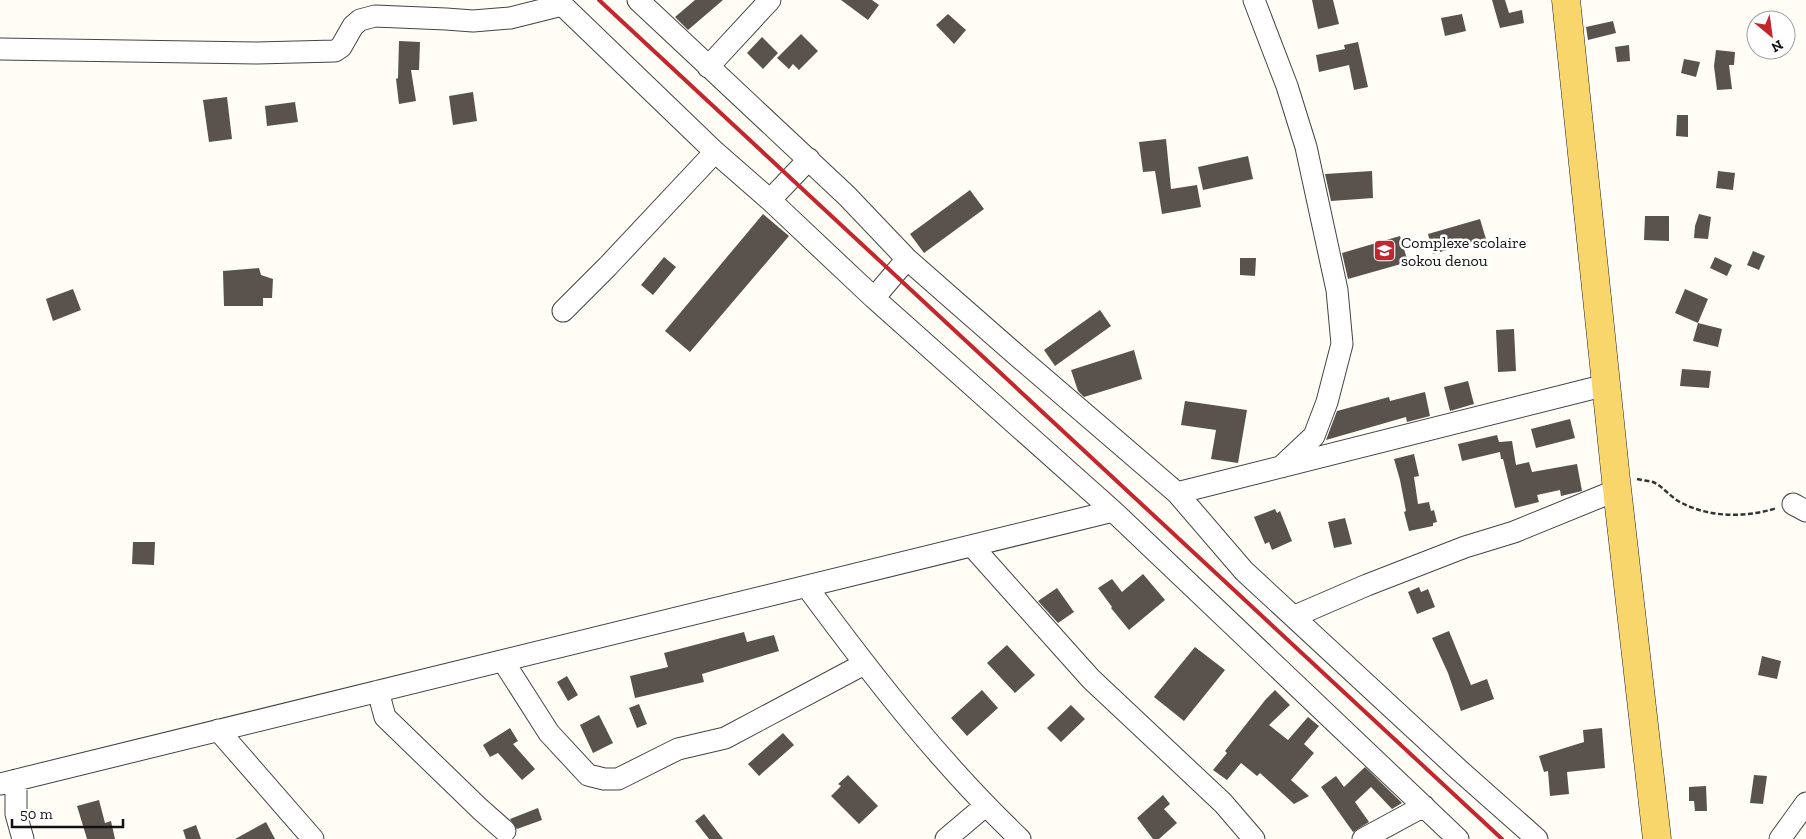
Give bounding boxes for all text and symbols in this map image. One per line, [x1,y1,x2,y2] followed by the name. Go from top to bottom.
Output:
[1746,10,1796,60] north arrow
[1768,36,1786,56] text: N
[1401,233,1526,270] place label: Complexe scolaire sokou denou
[1373,239,1397,263] school or university icon: Complexe scolaire sokou denou
[12,796,124,828] scale bar
[20,805,53,823] text: 50 m

